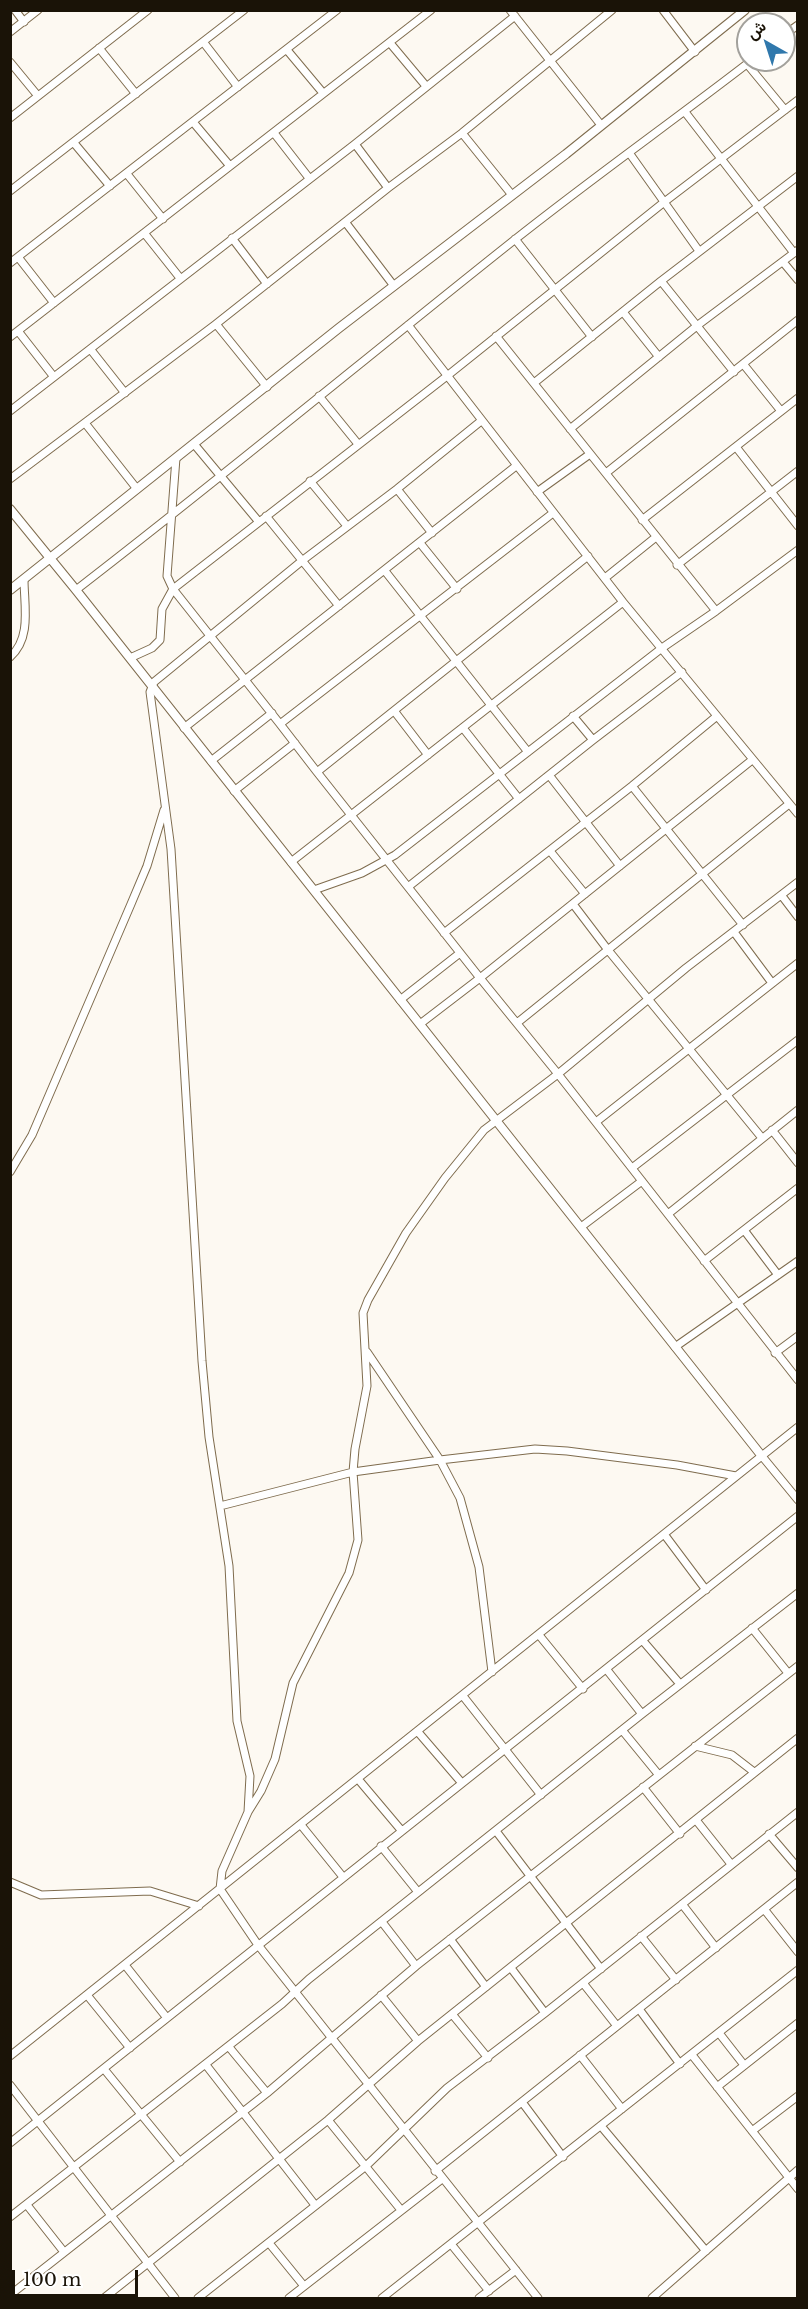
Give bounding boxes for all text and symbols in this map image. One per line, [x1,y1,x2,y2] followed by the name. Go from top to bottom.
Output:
[736,12,796,72] north arrow
[742,16,770,43] text: ش
[15,2258,141,2296] scale bar
[23,2269,81,2291] text: 100 m

